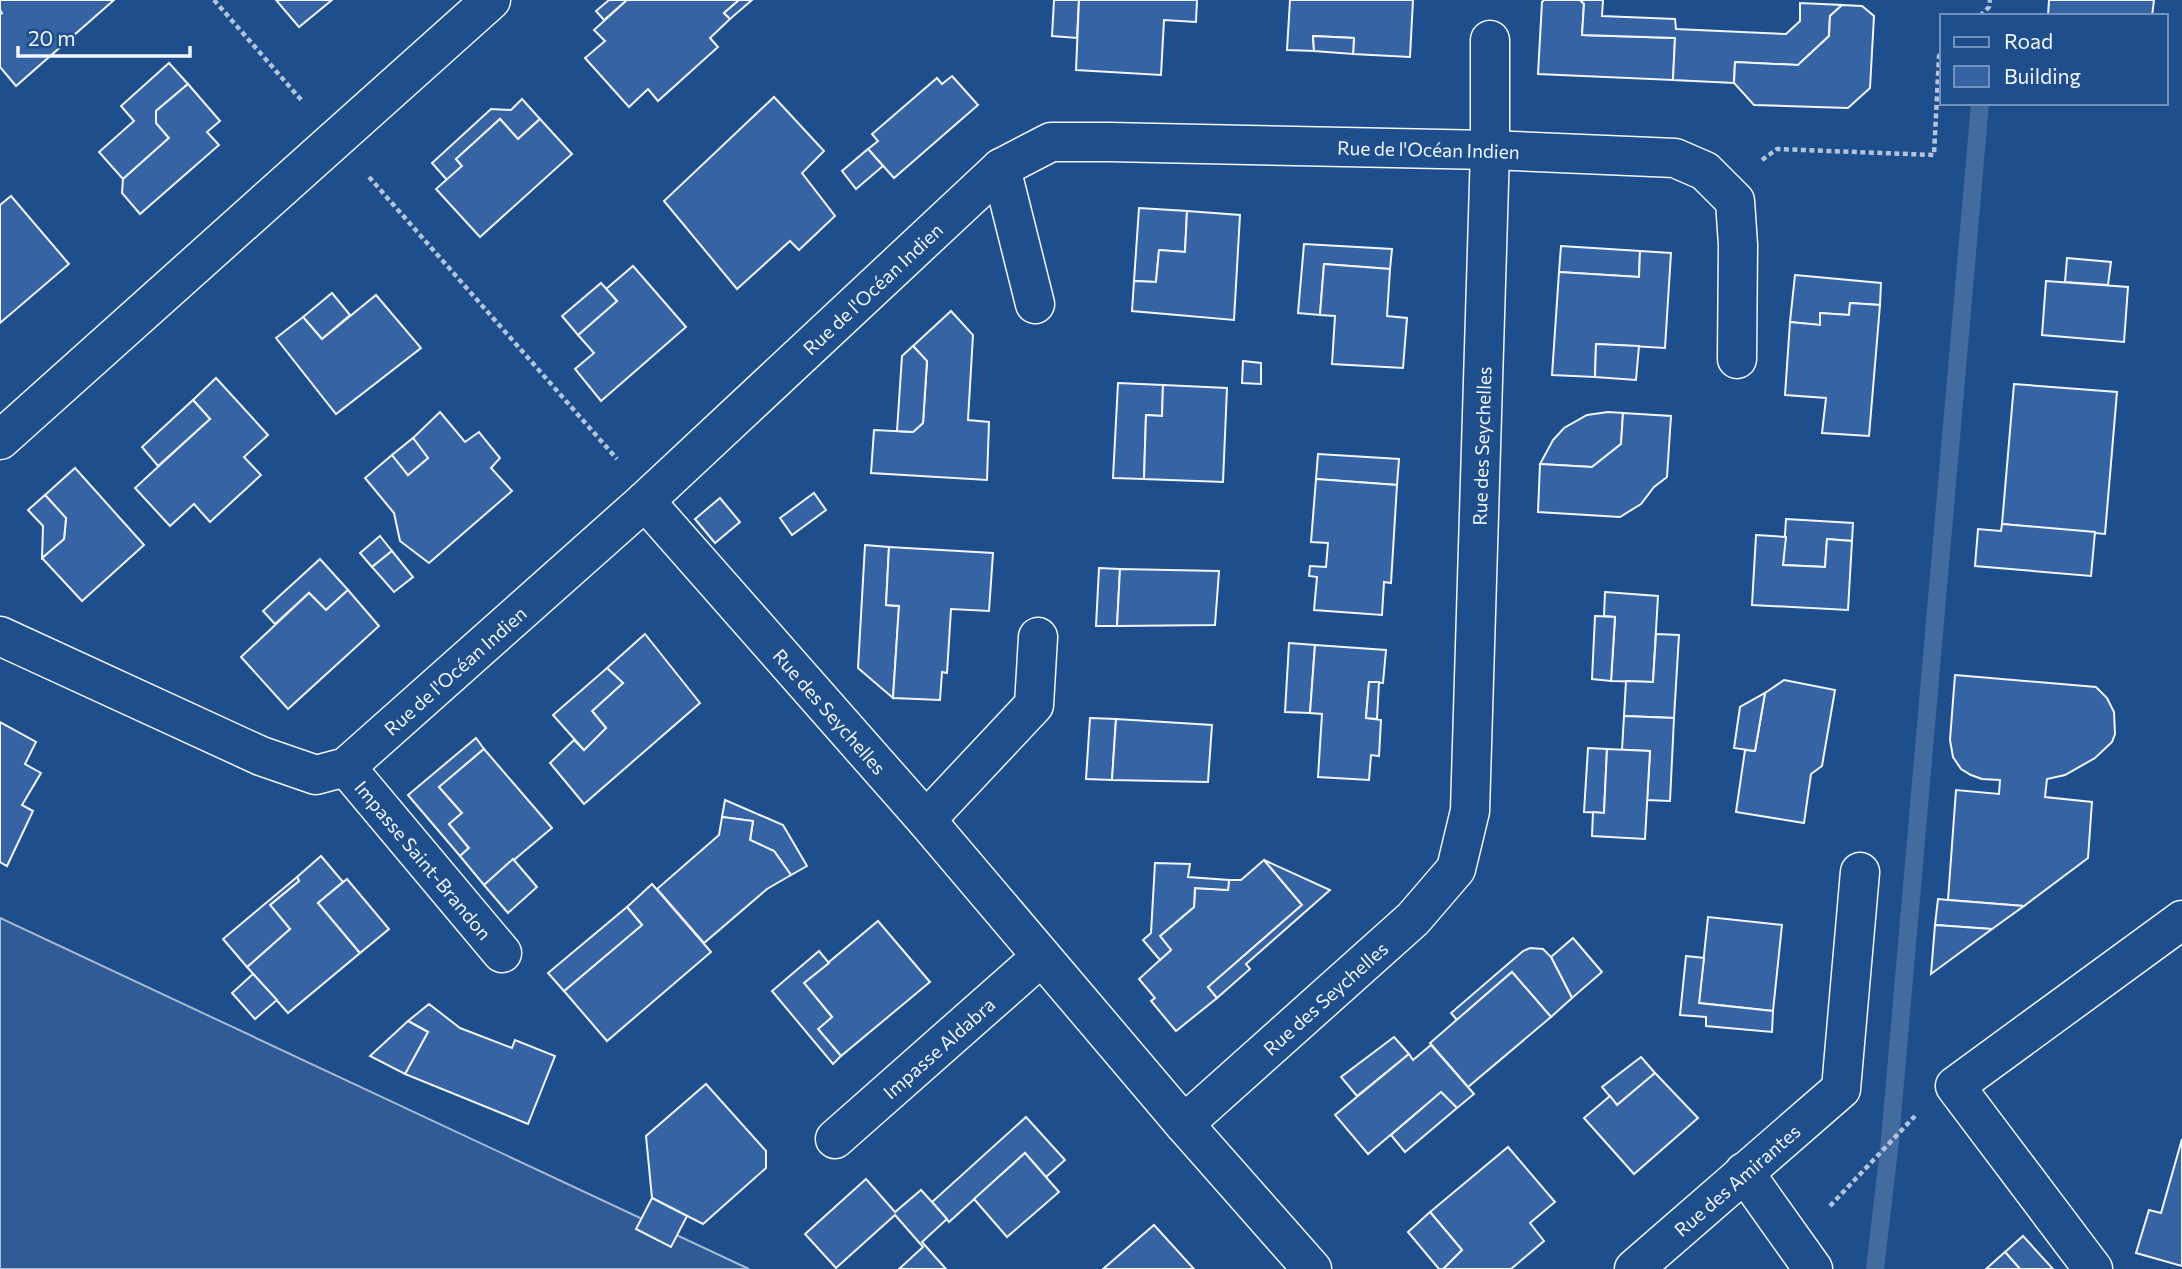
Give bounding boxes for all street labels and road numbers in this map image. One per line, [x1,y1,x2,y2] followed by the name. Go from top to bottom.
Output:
[1337,135,1520,163] street label: Rue de l'Océan Indien
[798,218,947,359] street label: Rue de l'Océan Indien
[1467,366,1495,526] street label: Rue des Seychelles
[379,601,531,740] street label: Rue de l'Océan Indien
[769,644,891,779] street label: Rue des Seychelles
[351,776,497,944] street label: Impasse Saint-Brandon
[1258,936,1392,1060] street label: Rue des Seychelles
[878,992,999,1103] street label: Impasse Aldabra
[1669,1119,1804,1241] street label: Rue des Amirantes

